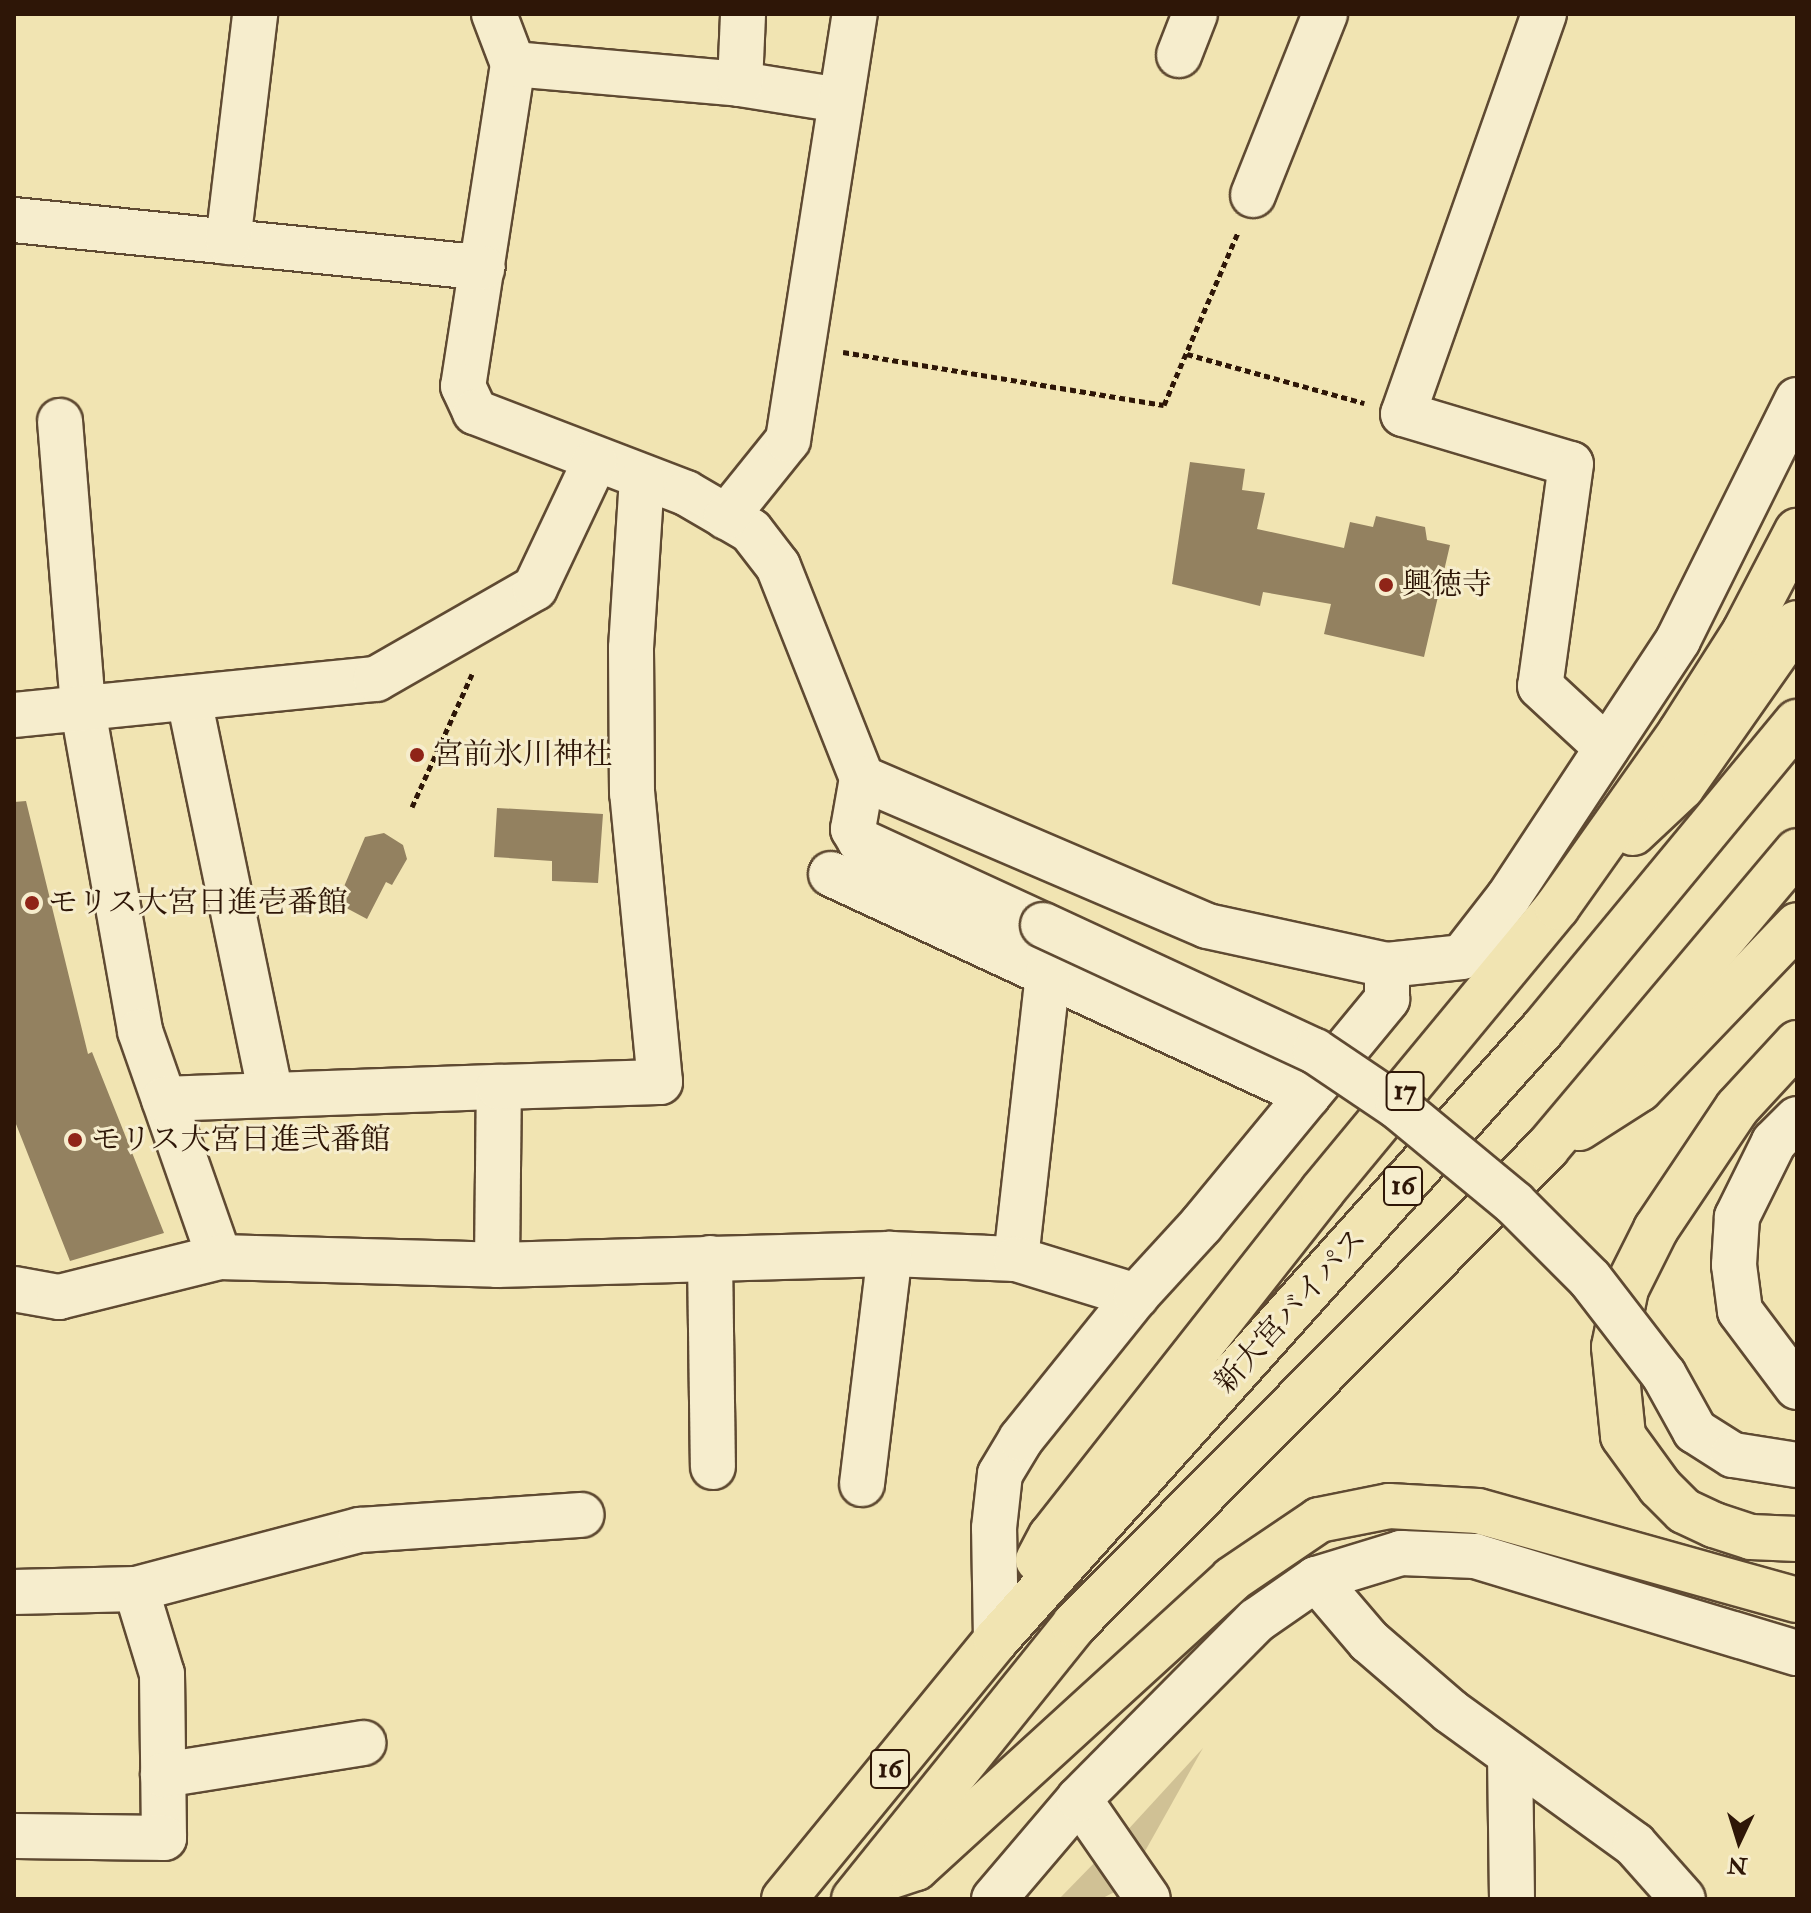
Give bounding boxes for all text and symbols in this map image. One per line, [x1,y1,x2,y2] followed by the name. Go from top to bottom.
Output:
[1402,567,1492,603] place label: 興徳寺
[1377,576,1395,594] marker: 興徳寺
[433,737,613,773] place label: 宮前氷川神社
[408,746,426,764] marker: 宮前氷川神社
[48,885,348,921] place label: モリス大宮日進壱番館
[23,894,41,912] marker: モリス大宮日進壱番館
[1385,1067,1425,1115] road number: 17
[91,1122,391,1158] place label: モリス大宮日進弐番館
[66,1131,84,1149] marker: モリス大宮日進弐番館
[1383,1162,1423,1210] road number: 16
[1207,1221,1375,1401] street label: 新大宮バイパス
[870,1745,910,1793] road number: 16
[1699,1801,1779,1881] north arrow
[1727,1850,1748,1880] text: N

